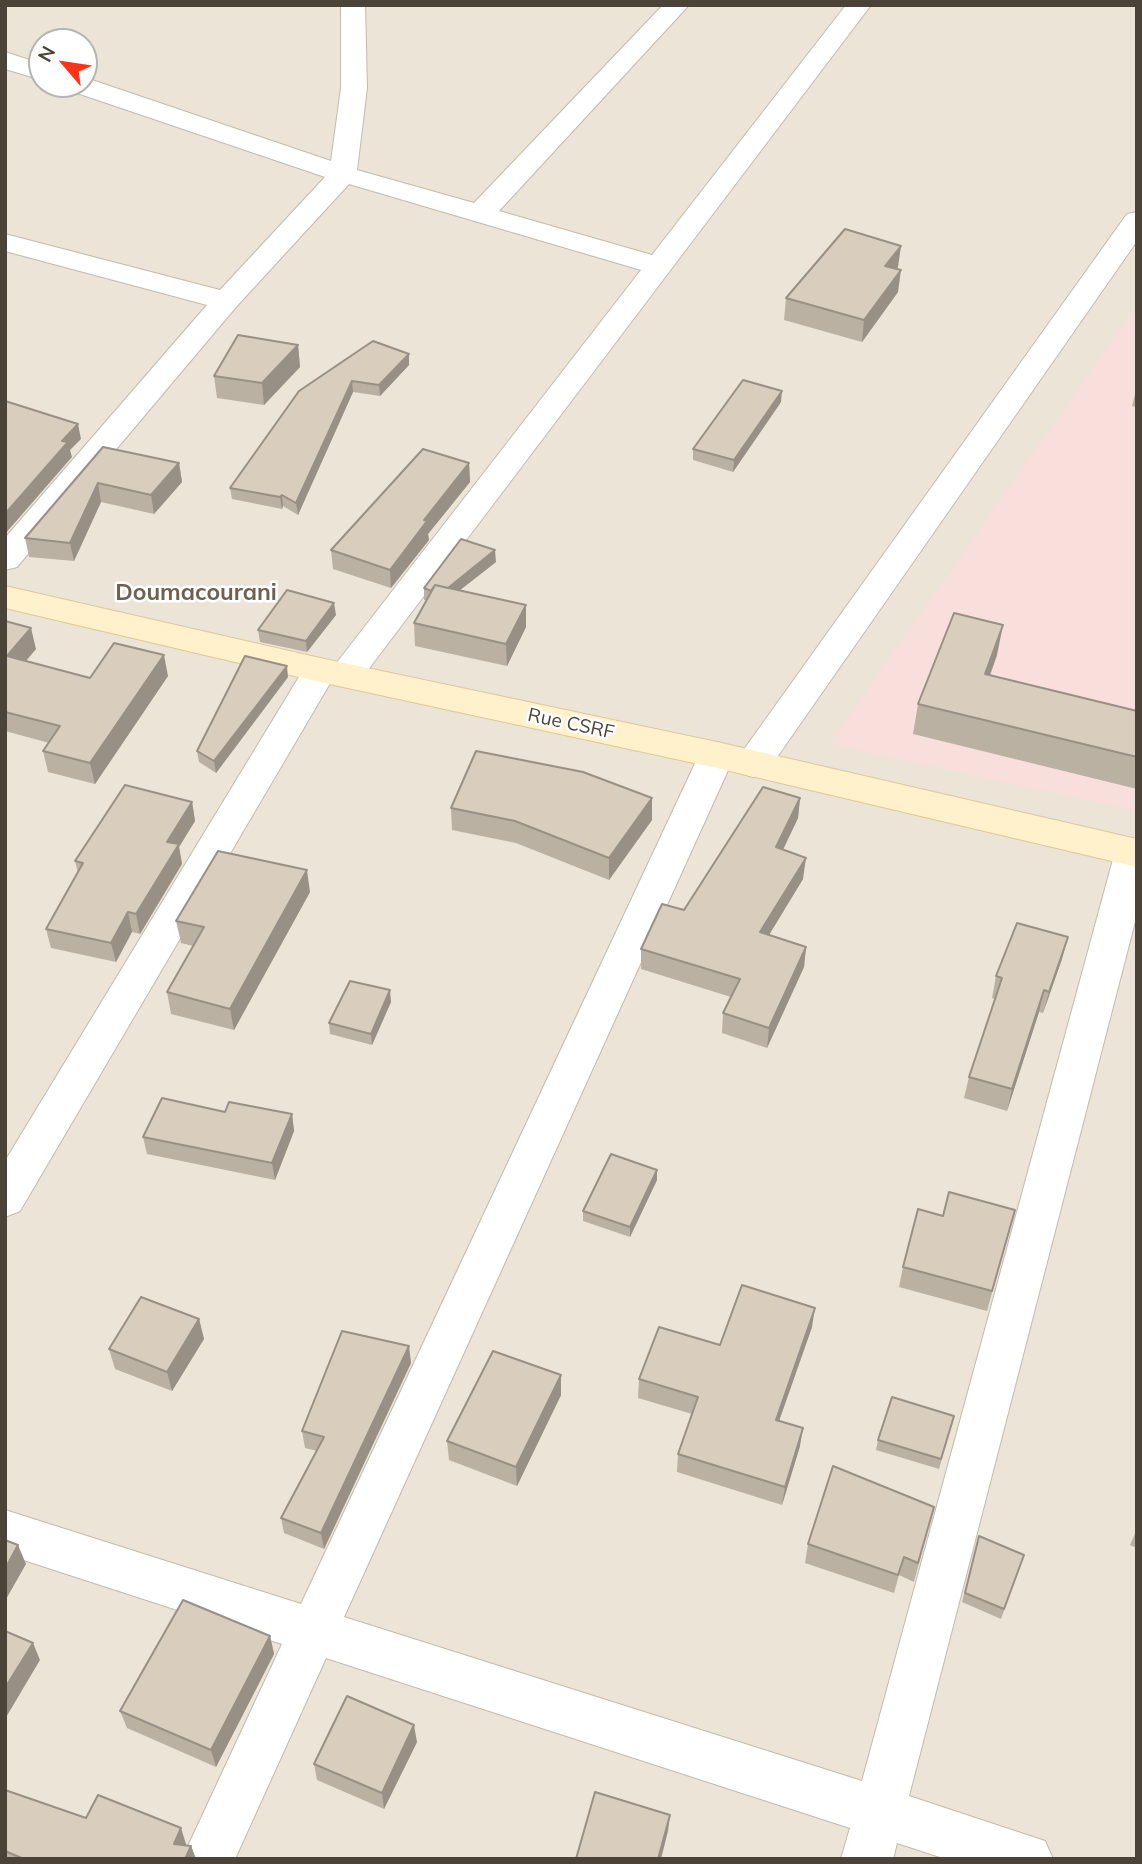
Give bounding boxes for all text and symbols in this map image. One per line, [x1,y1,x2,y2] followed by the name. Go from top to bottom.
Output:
[28,28,98,98] north arrow
[32,42,60,66] text: N
[115,579,277,607] district label: Doumacourani
[526,704,616,744] street label: Rue CSRF

